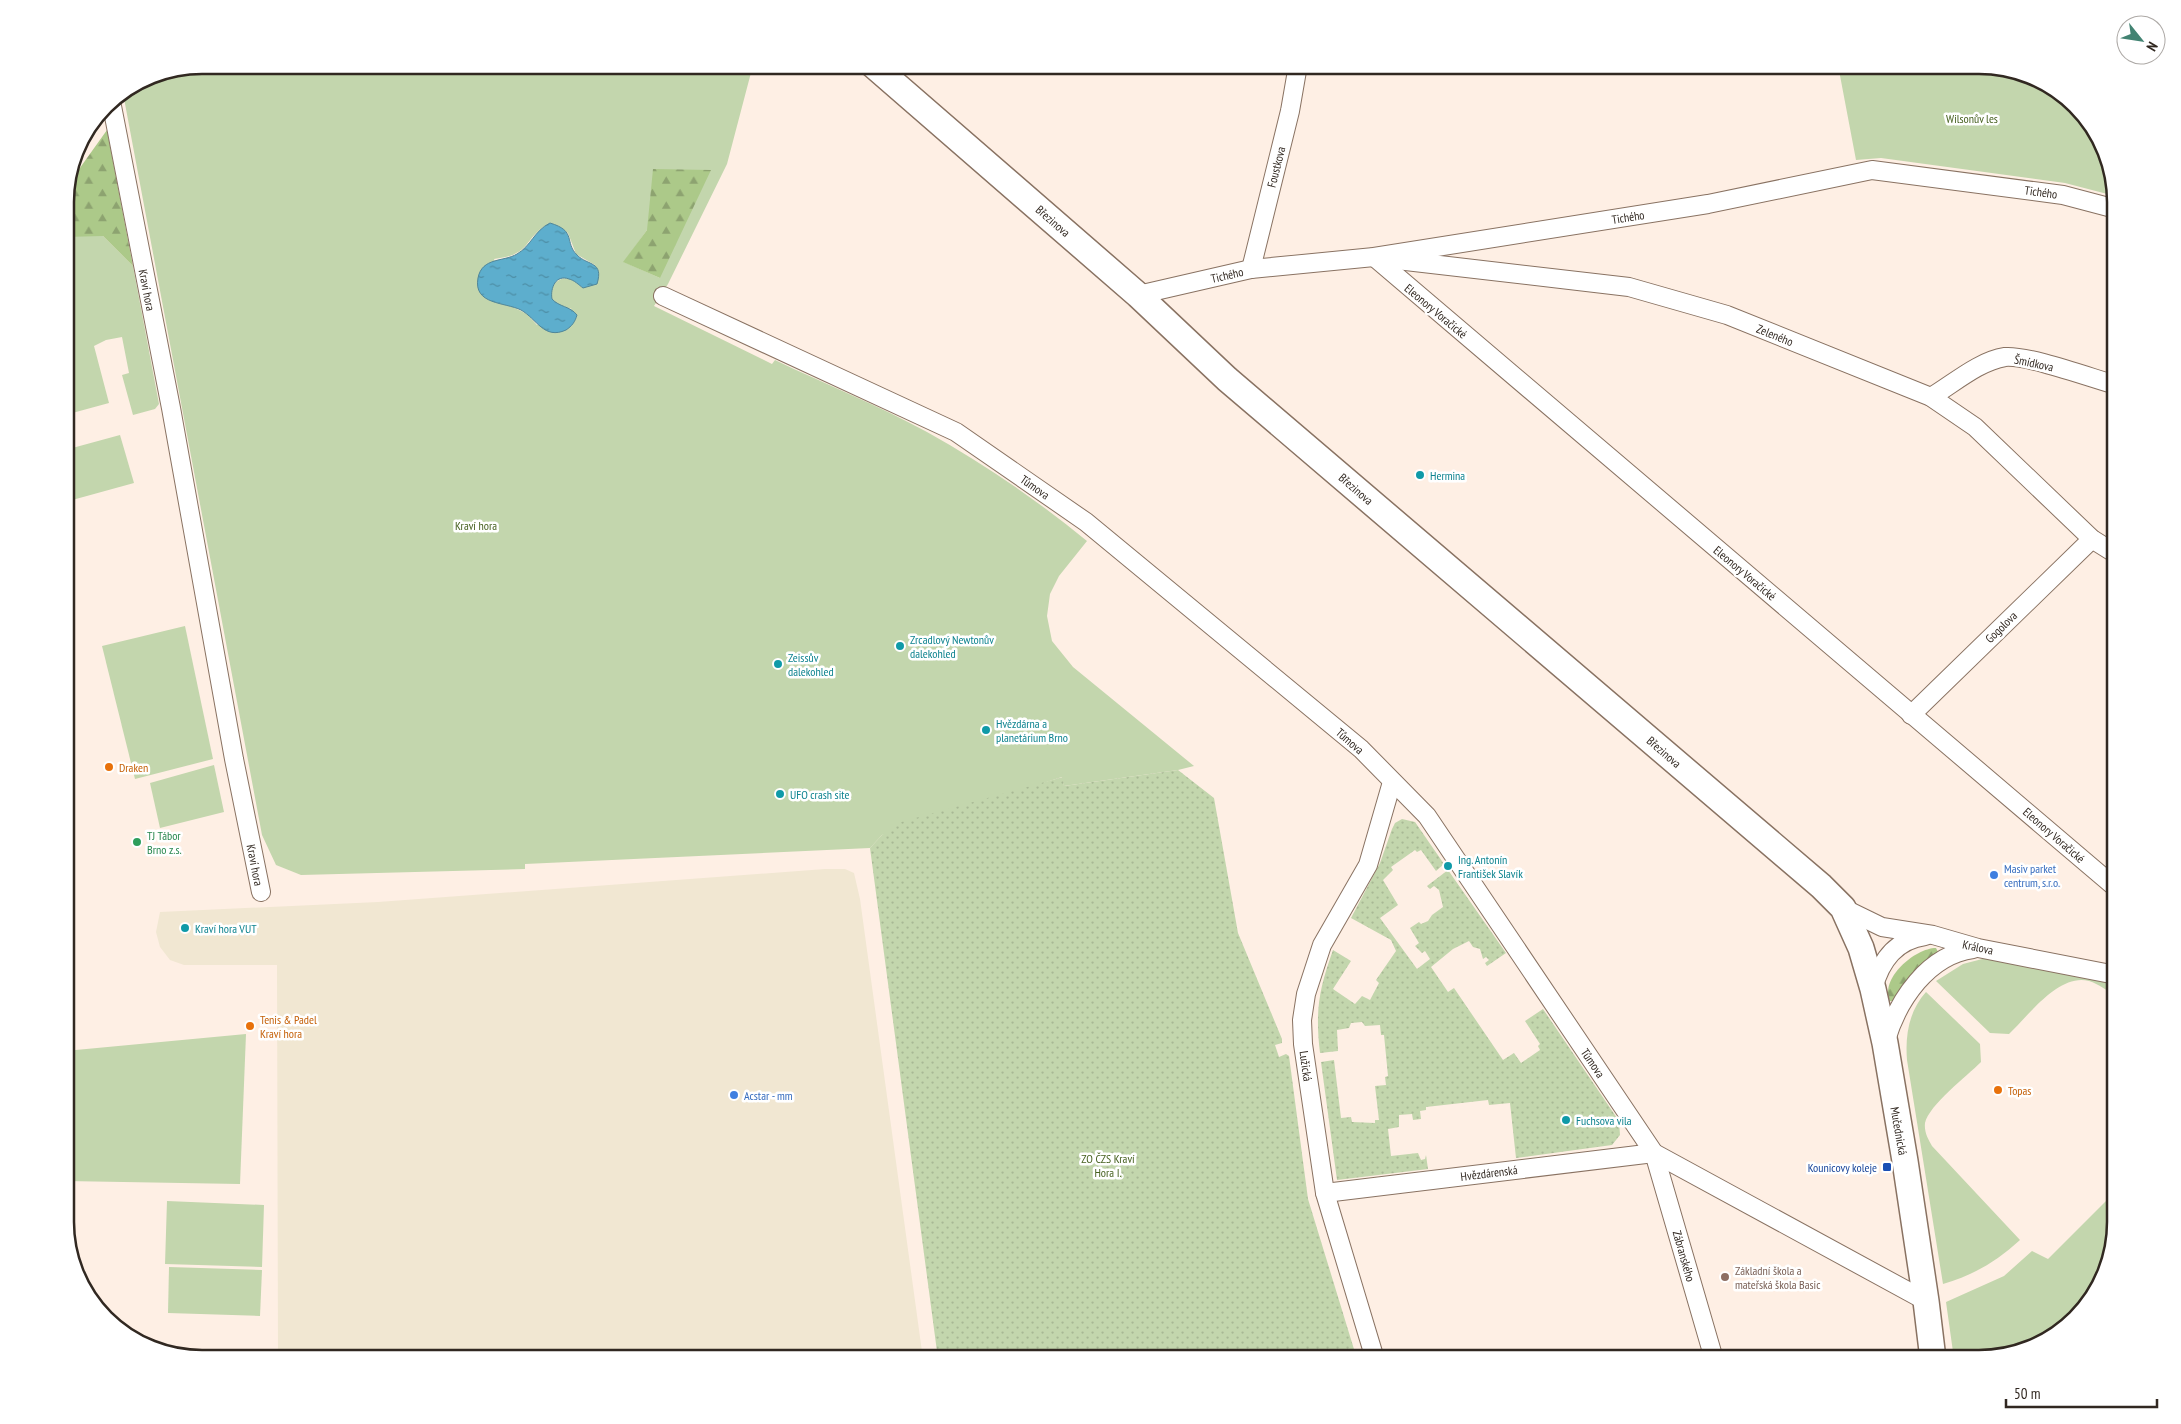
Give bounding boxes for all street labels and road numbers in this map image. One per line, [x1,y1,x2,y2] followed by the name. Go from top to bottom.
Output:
[1264,145,1288,189] street label: Foustkova
[2024,182,2058,202] street label: Tichého
[1033,202,1073,240] street label: Březinova
[1611,207,1645,227] street label: Tichého
[1209,264,1245,286] street label: Tichého
[136,268,158,312] street label: Kraví hora
[1402,280,1470,342] street label: Eleonory Voračické
[1754,321,1796,349] street label: Zeleného
[2013,352,2055,375] street label: Šmídkova
[1336,470,1376,508] street label: Březinova
[1018,472,1053,502] street label: Tůmova
[1711,542,1779,604] street label: Eleonory Voračické
[1982,608,2020,646] street label: Gogolova
[1333,725,1367,757] street label: Tůmova
[1644,733,1684,771] street label: Březinova
[2020,804,2088,866] street label: Eleonory Voračické
[244,843,266,887] street label: Kraví hora
[1961,936,1995,958] street label: Králova
[1578,1045,1608,1081] street label: Tůmova
[1296,1050,1316,1082] street label: Lužická
[1887,1106,1911,1156] street label: Mučednická
[1460,1162,1519,1184] street label: Hvězdárenská
[1670,1229,1698,1283] street label: Zábranského

